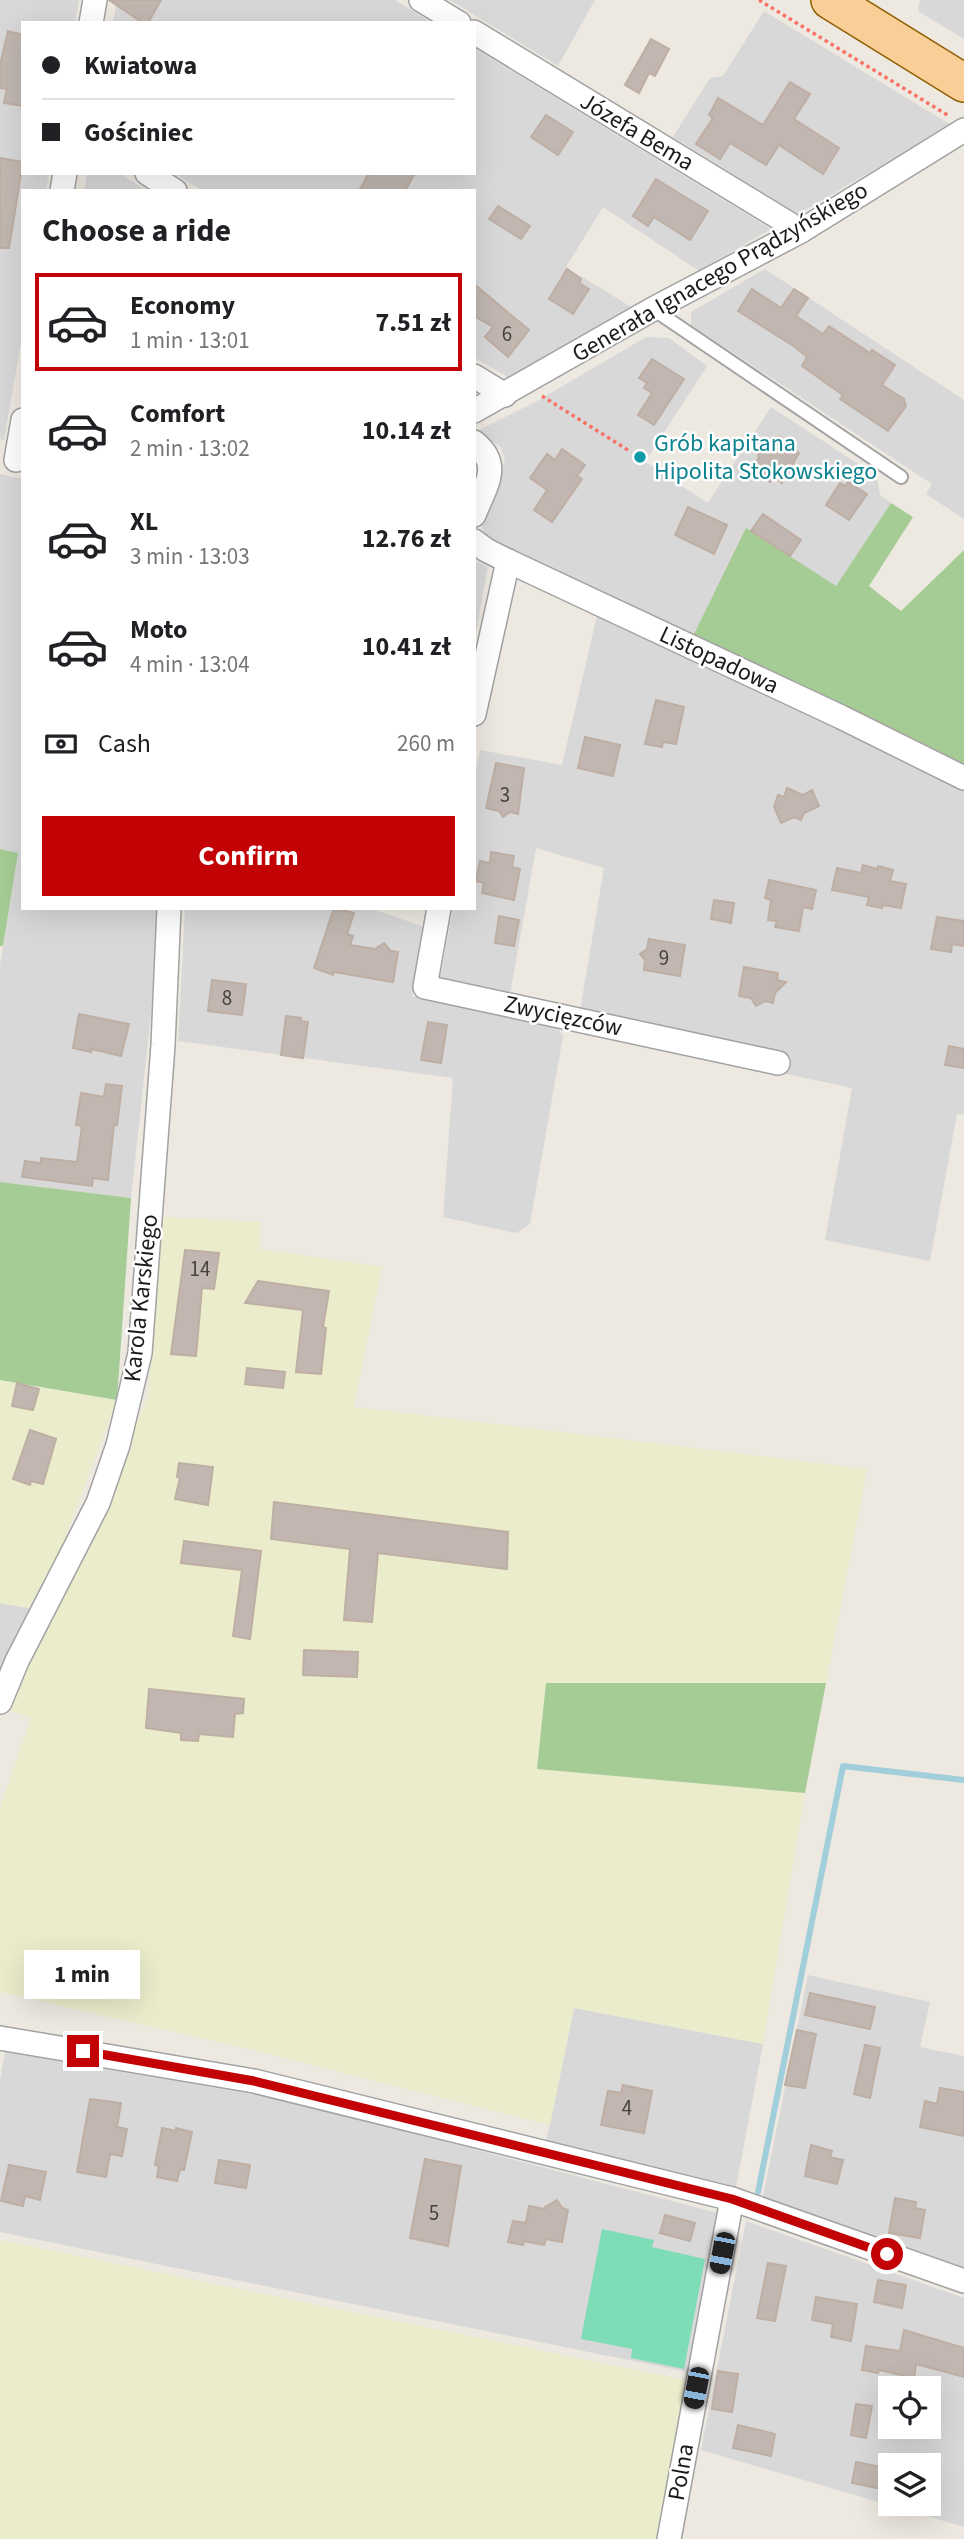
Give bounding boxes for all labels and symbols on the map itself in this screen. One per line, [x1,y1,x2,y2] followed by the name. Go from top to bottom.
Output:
[573,84,701,180] street label: Józefa Bema
[566,173,874,371] street label: Generała Ignacego Prądzyńskiego
[502,319,512,349] house number: 6
[654,426,877,489] place label: Grób kapitana Hipolita Stokowskiego
[632,449,648,465] marker: Grób kapitana Hipolita Stokowskiego
[653,617,785,703] street label: Listopadowa
[500,780,510,810] house number: 3
[659,943,669,973] house number: 9
[222,983,232,1013] house number: 8
[501,986,625,1046] street label: Zwycięzców
[115,1212,167,1384] street label: Karola Karskiego
[190,1254,210,1284] house number: 14
[25,1950,141,1998] callout: 1 min
[67,2035,99,2067] route end
[622,2093,632,2123] house number: 4
[429,2198,439,2228] house number: 5
[708,2230,737,2276] car
[871,2238,903,2270] route start
[682,2365,711,2411] car
[659,2441,703,2503] street label: Polna

